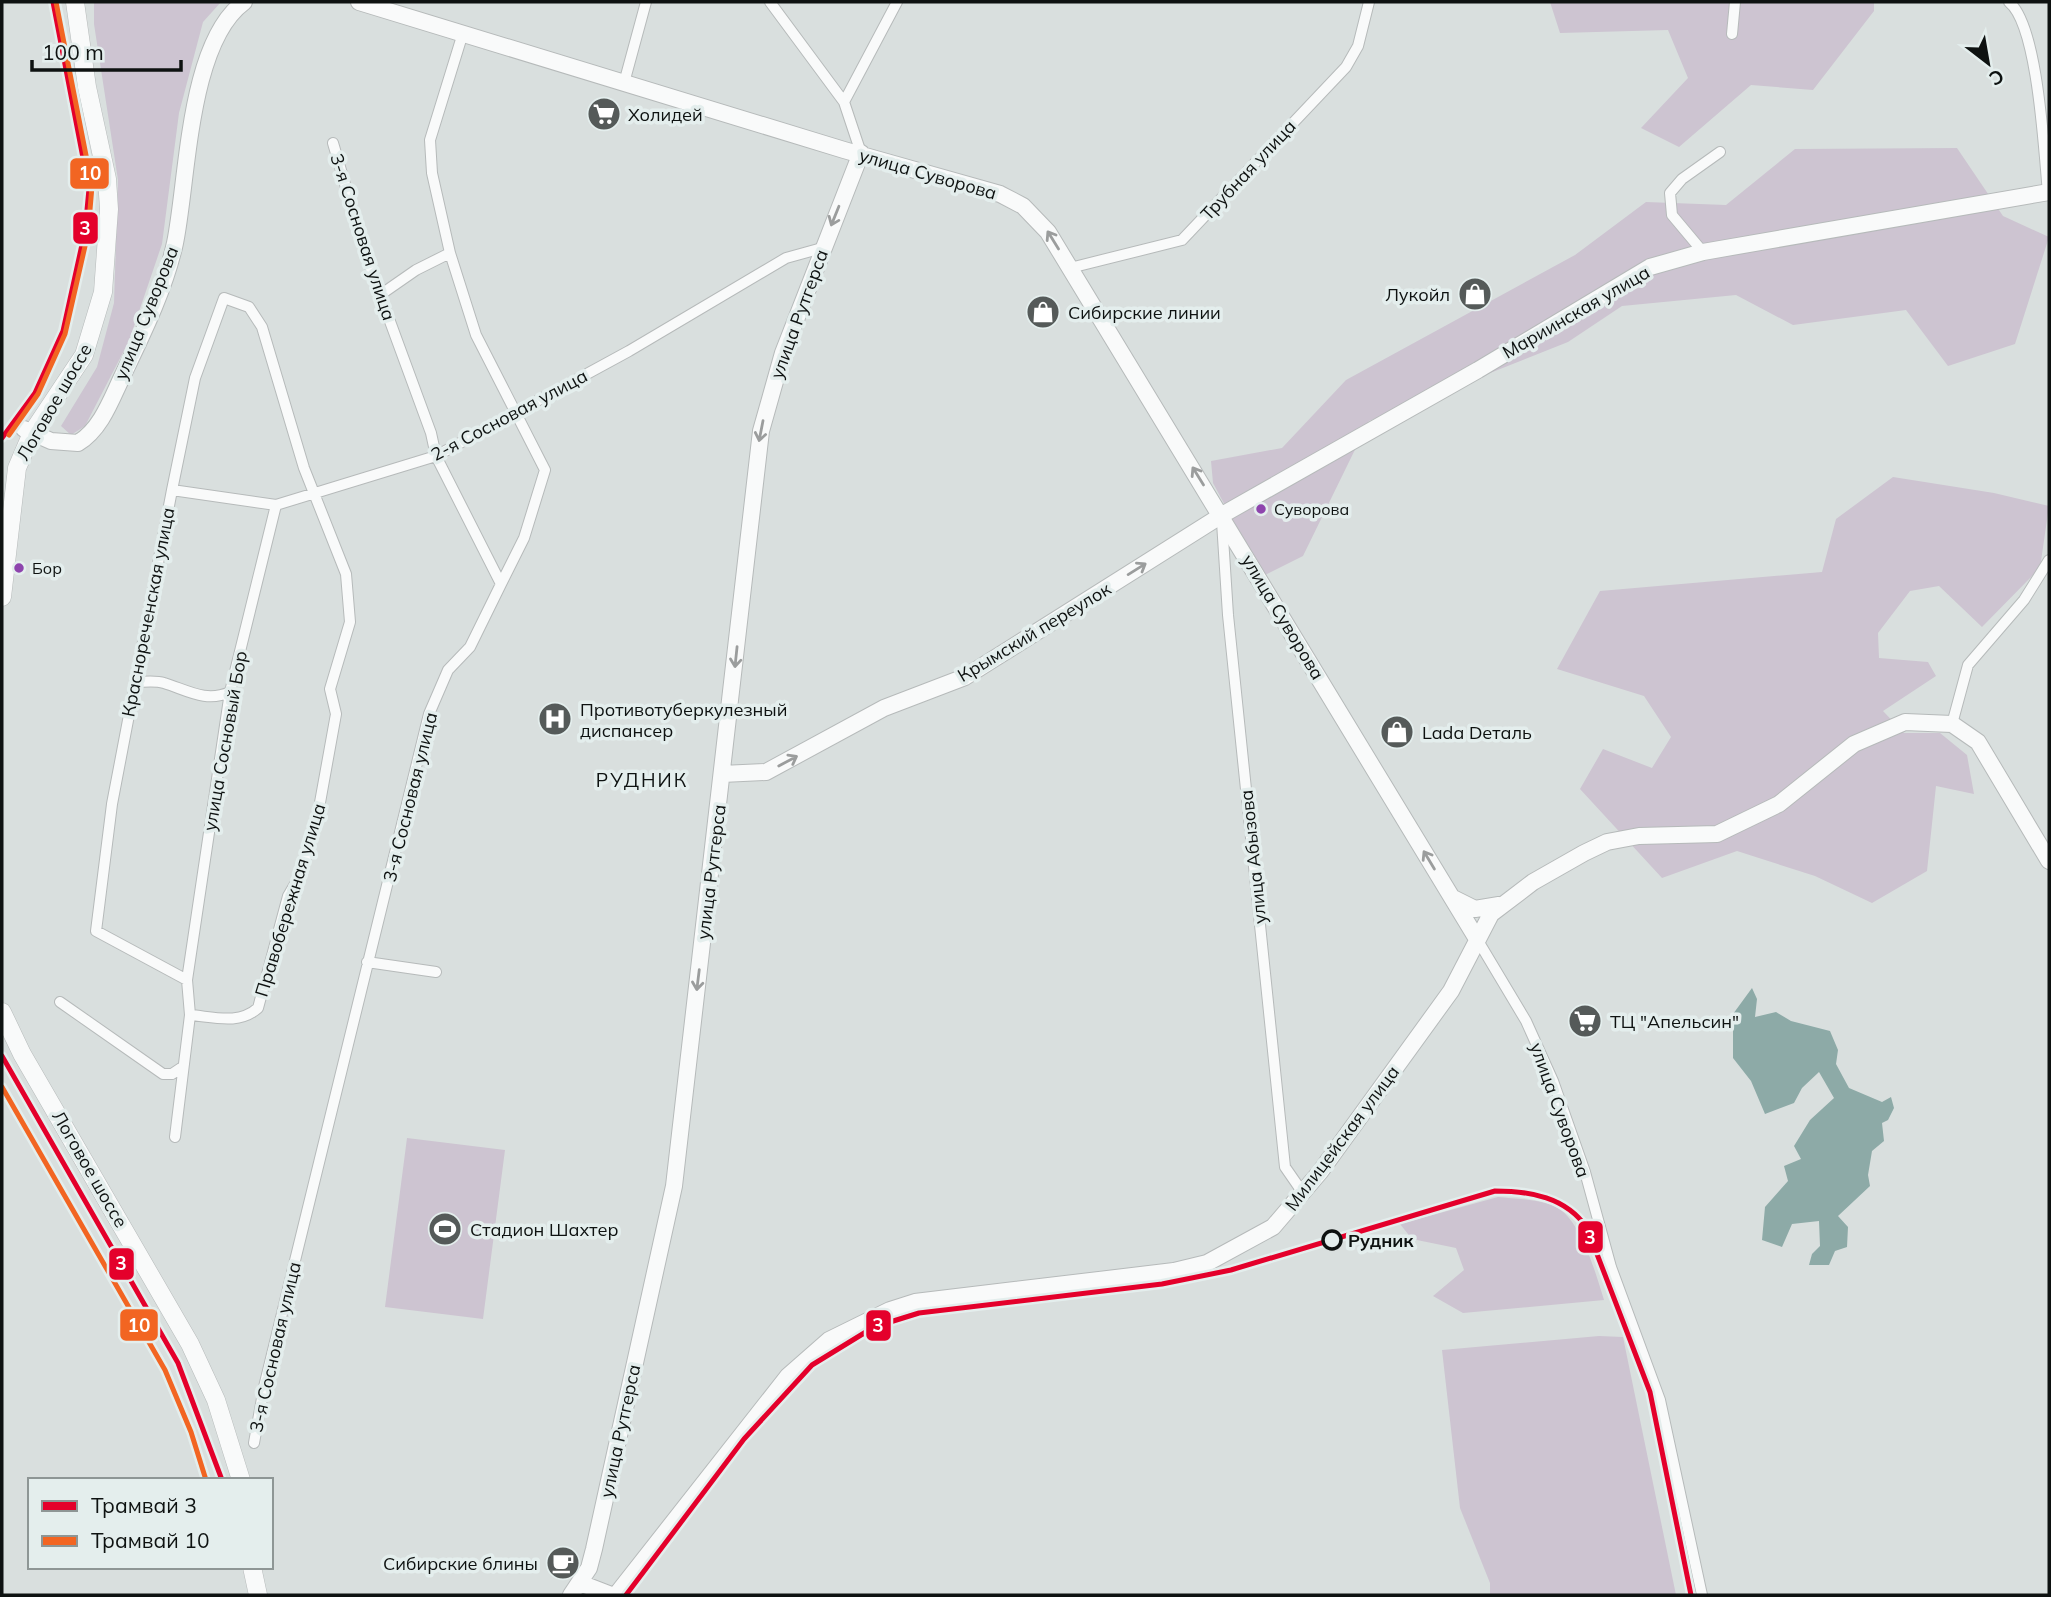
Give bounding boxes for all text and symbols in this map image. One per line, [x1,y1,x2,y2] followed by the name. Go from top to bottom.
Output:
[32,28,180,72] scale bar
[1953,28,2023,98] north arrow
[42,39,104,65] text: 100 m
[1985,64,2009,91] text: С
[585,95,623,133] supermarket icon: Холидей
[628,103,703,126] place label: Холидей
[1195,115,1301,225] street label: Трубная улица
[857,143,999,205] street label: улица Суворова
[325,151,401,323] street label: 3-я Сосновая улица
[69,157,110,190] line badge: 10
[79,161,101,185] text: 10
[828,205,841,227] one-way arrow
[72,211,99,245] line badge: 3
[79,216,91,240] text: 3
[1045,231,1059,251] one-way arrow
[109,243,183,383] street label: улица Суворова
[765,246,833,382] street label: улица Рутгерса
[1498,260,1654,364] street label: Мариинская улица
[1456,275,1494,313] shop icon: Лукойл
[1385,283,1450,306] place label: Лукойл
[1024,293,1062,331] shop icon: Сибирские линии
[1068,301,1221,324] place label: Сибирские линии
[11,339,97,465] street label: Логовое шоссе
[427,364,591,466] street label: 2-я Сосновая улица
[754,419,768,442] one-way arrow
[1190,466,1204,486] one-way arrow
[1274,499,1349,519] place label: Суворова
[1254,502,1268,516] marker: Суворова
[116,505,180,719] street label: Краснореченская улица
[1237,550,1329,684] street label: улица Суворова
[32,558,62,578] place label: Бор
[12,561,26,575] marker: Бор
[1126,562,1146,576] one-way arrow
[953,577,1115,687] street label: Крымский переулок
[729,645,742,668] one-way arrow
[198,649,252,833] street label: улица Сосновый Бор
[580,698,787,742] place label: Противотуберкулезный диспансер
[536,700,574,738] hospital icon: Противотуберкулезный диспансер
[378,710,442,884] street label: 3-я Сосновая улица
[1378,713,1416,751] shop icon: Lada Dеталь
[1422,721,1532,744] place label: Lada Dеталь
[777,754,798,767] one-way arrow
[596,768,688,792] district label: РУДНИК
[1235,789,1271,925] street label: улица Абызова
[250,801,330,999] street label: Правобережная улица
[691,803,731,941] street label: улица Рутгерса
[1421,850,1435,870] one-way arrow
[692,969,705,991] one-way arrow
[1566,1002,1604,1040] supermarket icon: ТЦ "Апельсин"
[1610,1010,1739,1033] place label: ТЦ "Апельсин"
[1525,1039,1595,1181] street label: улица Суворова
[1280,1061,1404,1215] street label: Милицейская улица
[47,1106,133,1232] street label: Логовое шоссе
[426,1210,464,1248] sports icon: Стадион Шахтер
[470,1218,618,1241] place label: Стадион Шахтер
[1577,1220,1604,1254] line badge: 3
[1584,1225,1596,1249] text: 3
[1348,1229,1414,1252] place label: Рудник
[1322,1230,1342,1250] marker: Рудник
[108,1247,135,1281] line badge: 3
[115,1251,127,1275] text: 3
[244,1260,306,1434] street label: 3-я Сосновая улица
[119,1308,159,1342] line badge: 10
[865,1309,892,1342] line badge: 3
[128,1313,150,1337] text: 10
[872,1313,884,1337] text: 3
[595,1362,645,1500] street label: улица Рутгерса
[28,1478,273,1569] legend
[91,1492,197,1518] text: Трамвай 3
[91,1527,210,1553] text: Трамвай 10
[544,1544,582,1582] cafe icon: Сибирские блины
[383,1552,538,1575] place label: Сибирские блины

